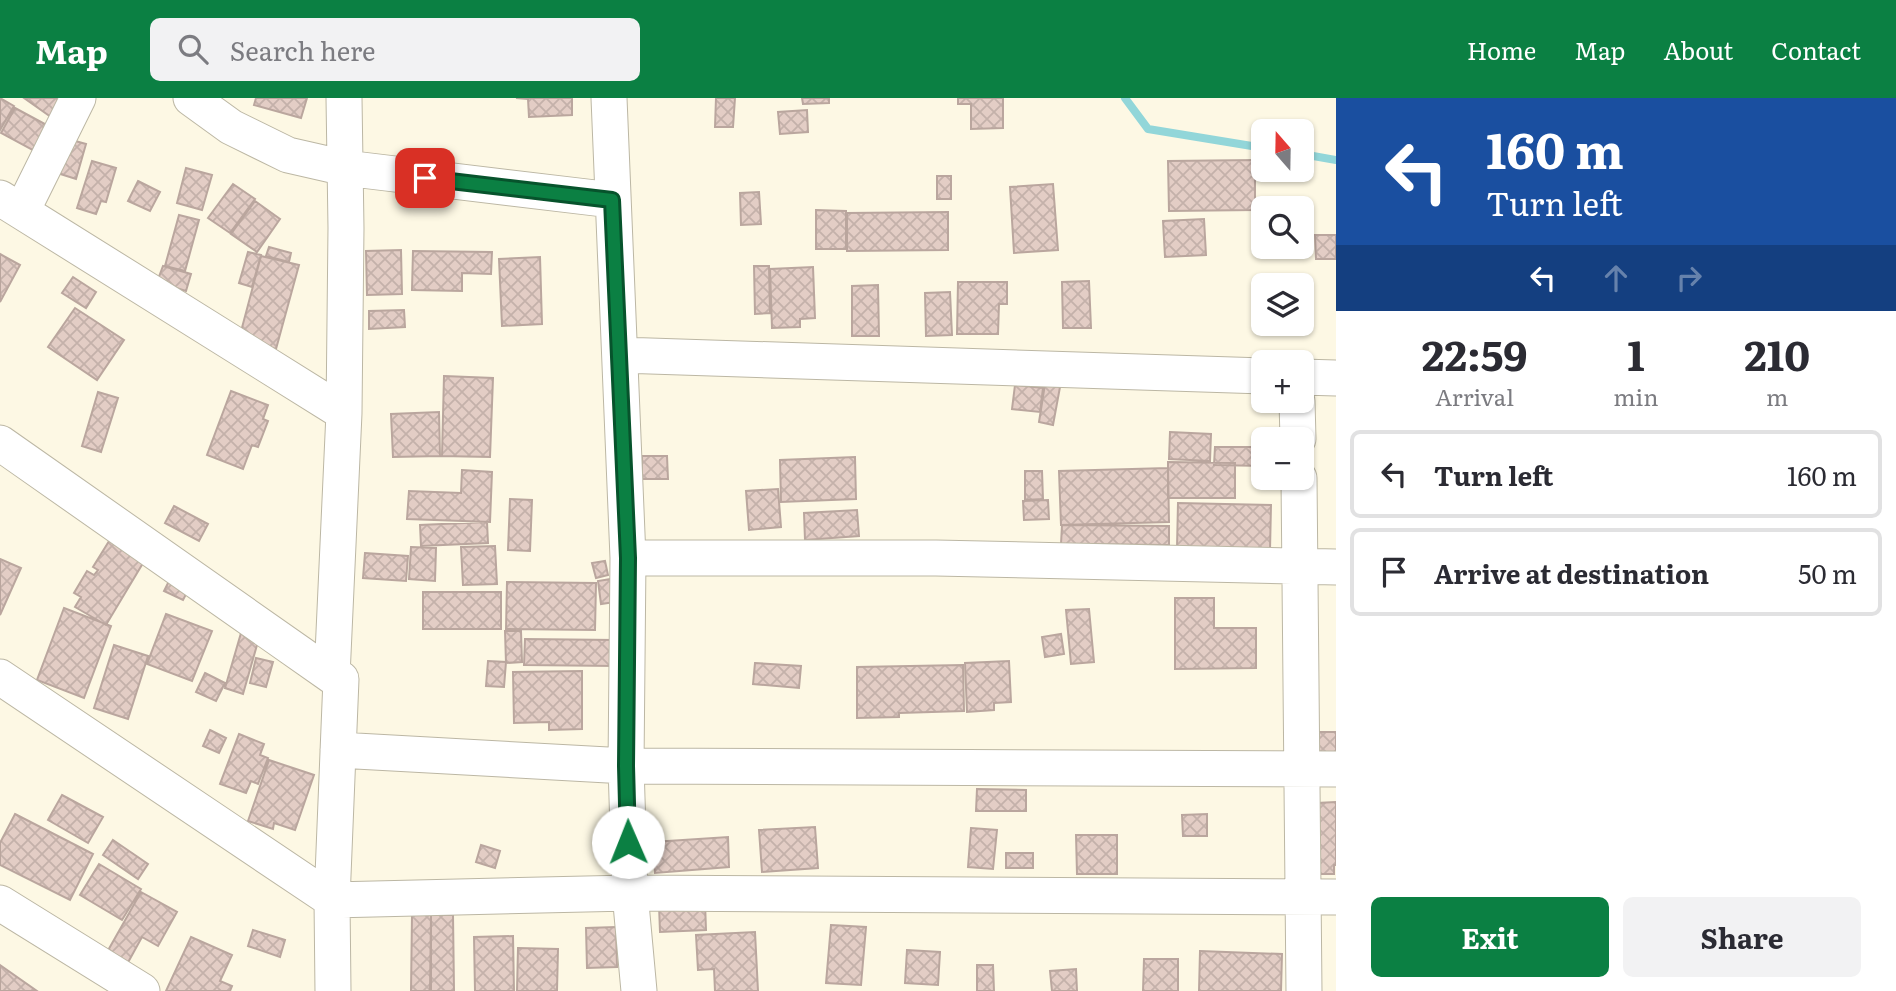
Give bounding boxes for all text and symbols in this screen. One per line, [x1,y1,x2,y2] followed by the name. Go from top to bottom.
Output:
[150,18,640,81] search box
[35,25,108,74] text: Map
[174,30,212,68] icon: search
[230,30,376,69] text: Search here
[1467,32,1536,67] text: Home
[1574,32,1625,67] text: Map
[1663,32,1733,67] text: About
[1771,32,1861,67] text: Contact
[1486,111,1624,184] text: 160 m
[1251,119,1314,182] north arrow
[1251,119,1314,490] map controls
[1371,126,1462,217] icon: left
[395,148,455,208] pin
[406,159,444,197] icon: arrive
[1486,178,1623,226] text: Turn left
[1251,196,1314,259] button: search
[1524,259,1562,297] icon: left
[1597,259,1635,297] icon: ahead
[1670,259,1708,297] icon: right
[1251,273,1314,336] button: layers
[1422,322,1527,384] text: 22:59
[1627,322,1645,384] text: 1
[1744,322,1810,384] text: 210
[1251,350,1314,413] button: +
[1435,379,1514,413] text: Arrival
[1613,379,1658,413] text: min
[1766,379,1788,413] text: m
[1251,427,1314,490] button: −
[1375,455,1413,493] icon: left
[1434,455,1553,494] text: Turn left
[1787,455,1857,494] text: 160 m
[1375,553,1413,591] icon: arrive
[1434,553,1709,592] text: Arrive at destination
[1798,553,1857,592] text: 50 m
[591,805,665,879] position arrow
[1371,897,1609,977] button: Exit
[1623,897,1861,977] button: Share

